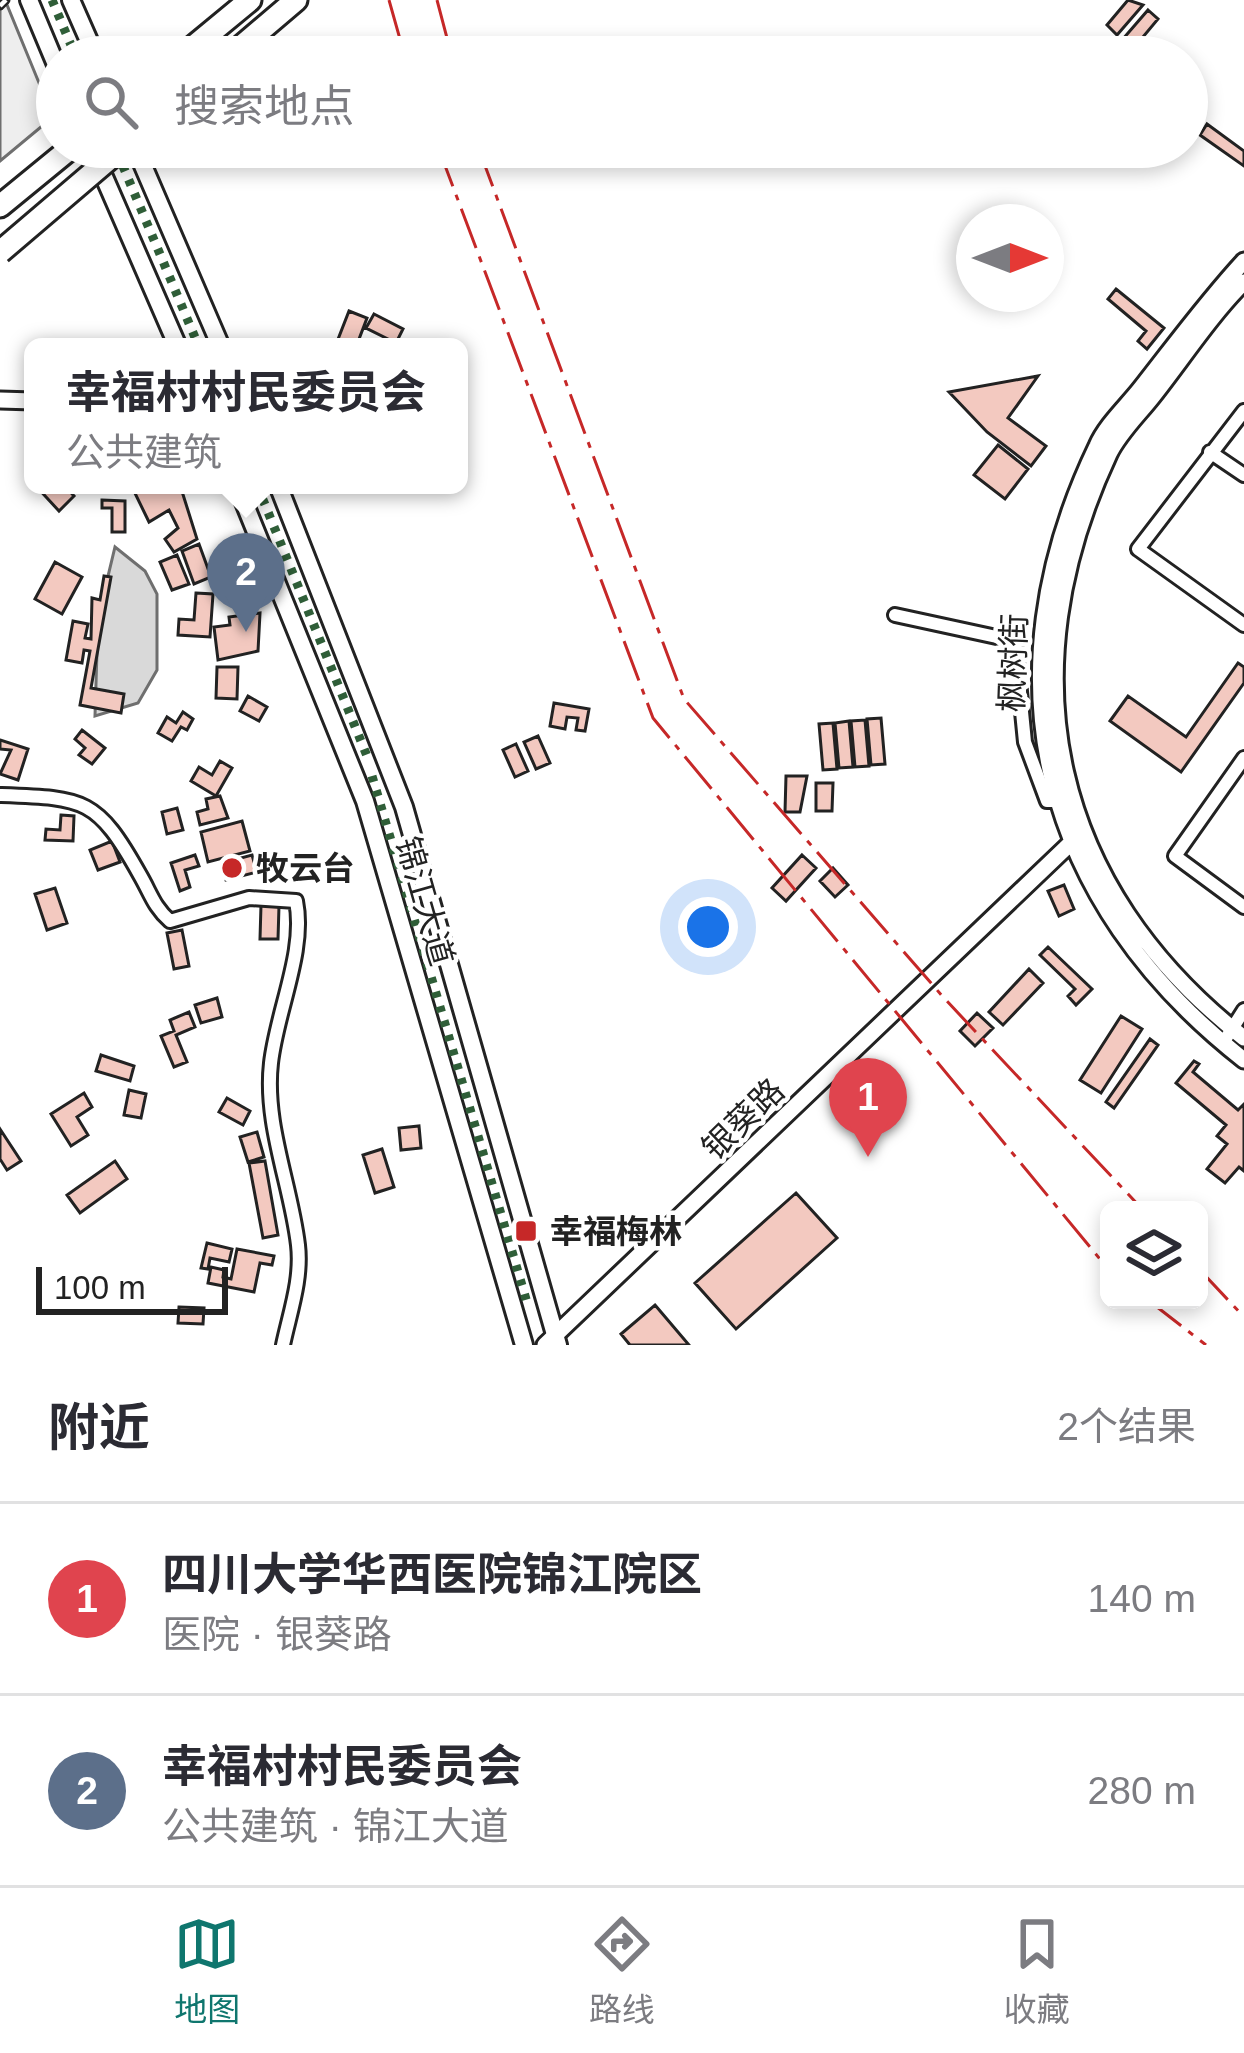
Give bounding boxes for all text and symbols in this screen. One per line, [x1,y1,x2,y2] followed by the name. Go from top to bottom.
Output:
[36,36,1208,168] search box
[78,69,144,135] icon: search
[174,81,354,132] text: 搜索地点
[956,204,1064,312] north arrow
[24,338,468,494] popup
[66,367,426,418] text: 幸福村村民委员会
[66,431,222,474] text: 公共建筑
[207,533,285,632] pin: 2
[993,613,1033,713] street label: 枫树街
[389,832,461,970] street label: 锦江大道
[256,850,355,887] place label: 牧云台
[219,855,245,881] marker: 牧云台
[678,897,738,957] your location
[829,1058,907,1157] pin: 1
[695,1071,791,1167] street label: 银葵路
[1100,1201,1208,1309] map controls
[1100,1201,1208,1309] button: layers
[550,1213,682,1250] place label: 幸福梅林
[513,1218,539,1244] marker: 幸福梅林
[36,1261,228,1314] scale bar
[54,1269,146,1306] text: 100 m
[48,1399,150,1456] text: 附近
[1057,1405,1196,1448] text: 2个结果
[162,1549,702,1600] text: 四川大学华西医院锦江院区
[76,1577,98,1620] text: 1
[1088,1577,1196,1620] text: 140 m
[162,1613,392,1656] text: 医院 · 银葵路
[162,1741,522,1792] text: 幸福村村民委员会
[76,1769,98,1812] text: 2
[1088,1769,1196,1812] text: 280 m
[162,1805,509,1848] text: 公共建筑 · 锦江大道
[174,1911,240,2031] tab: 地图
[589,1911,655,2031] tab: 路线
[1004,1911,1070,2031] tab: 收藏

